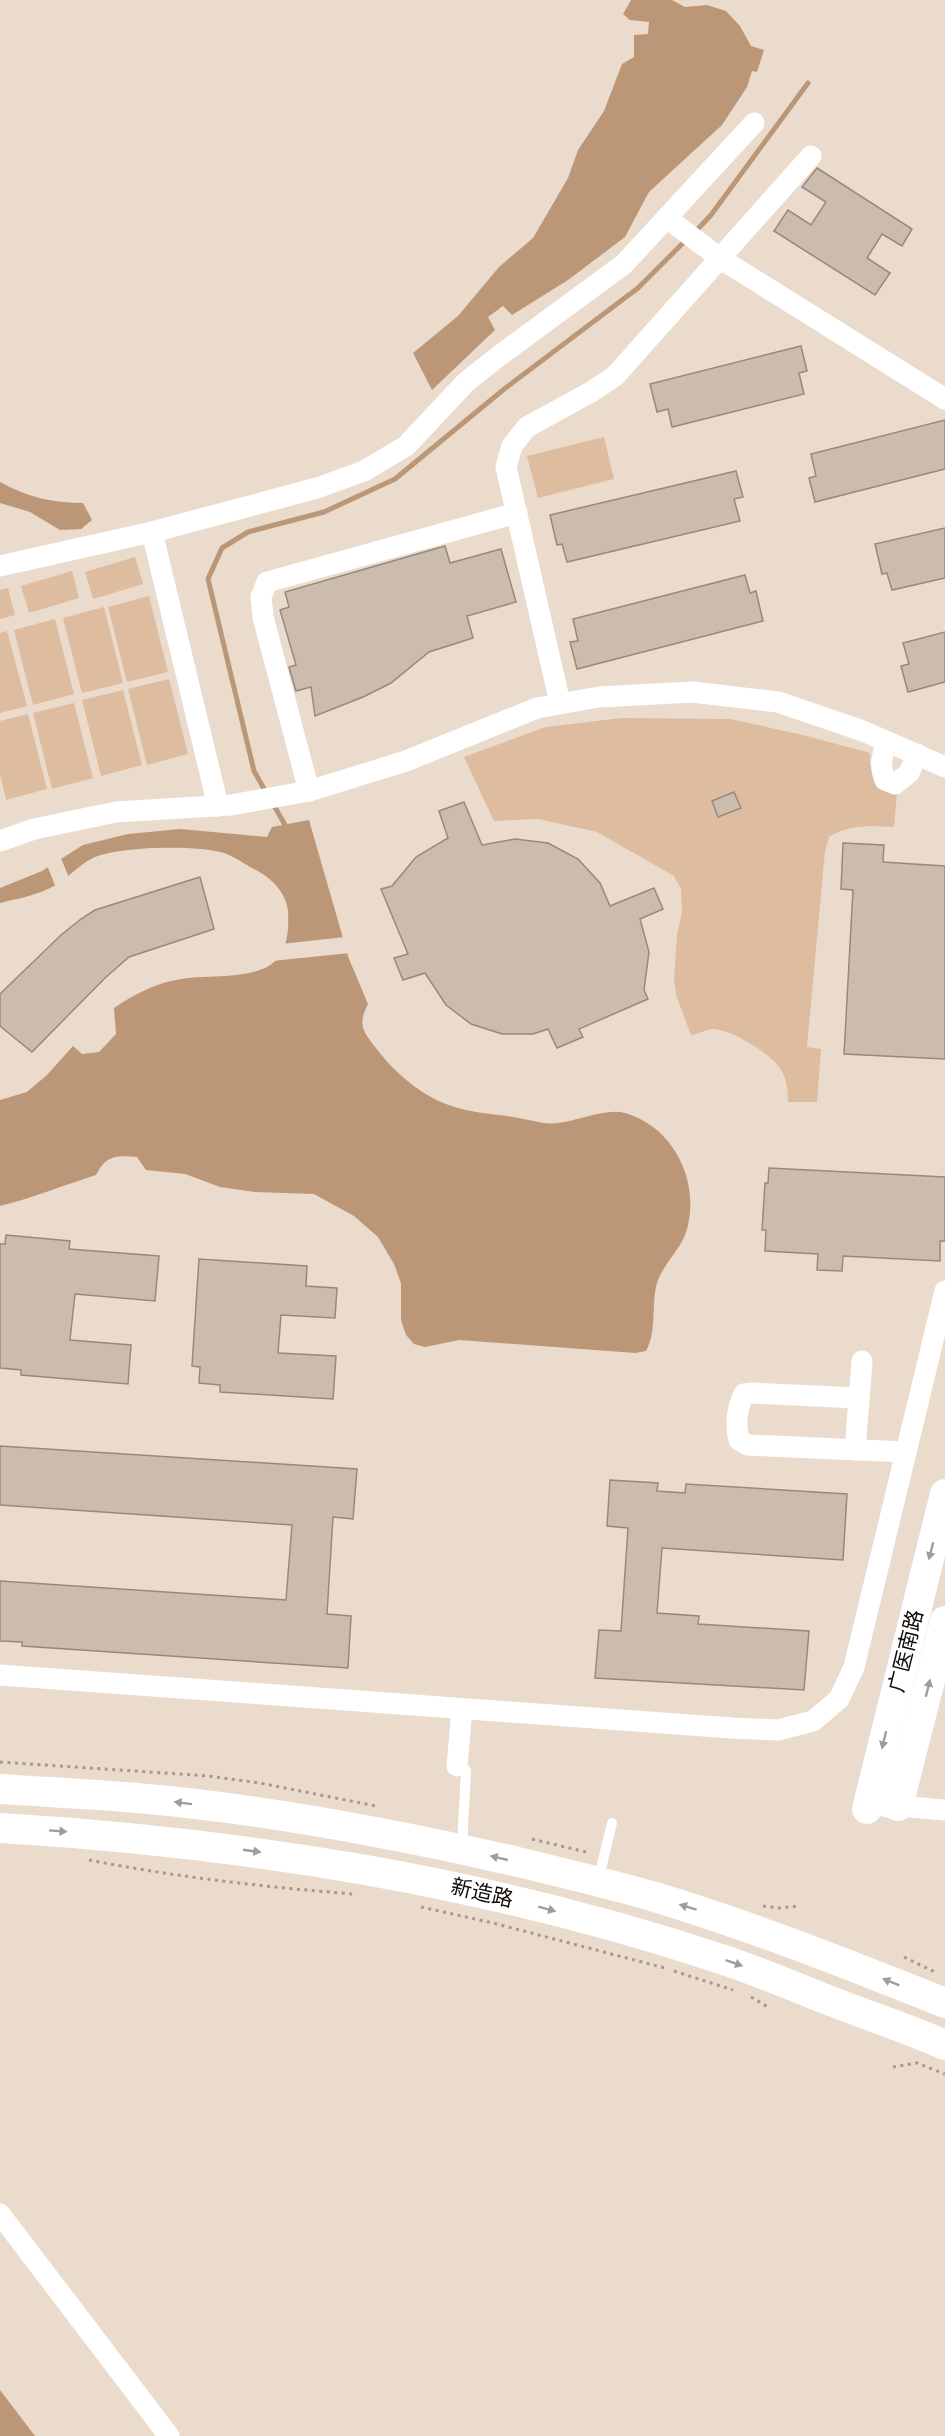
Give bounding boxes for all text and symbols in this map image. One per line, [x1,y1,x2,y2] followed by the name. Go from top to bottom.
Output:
[925,1542,935,1560] one-way arrow
[881,1607,931,1695] street label: 广医南路
[924,1679,933,1697] one-way arrow
[878,1731,888,1750] one-way arrow
[174,1798,193,1807] one-way arrow
[49,1827,68,1836] one-way arrow
[243,1846,262,1855] one-way arrow
[490,1853,508,1863] one-way arrow
[448,1871,516,1915] street label: 新造路
[679,1902,697,1912] one-way arrow
[537,1904,556,1914] one-way arrow
[725,1959,743,1969] one-way arrow
[881,1976,899,1986] one-way arrow

